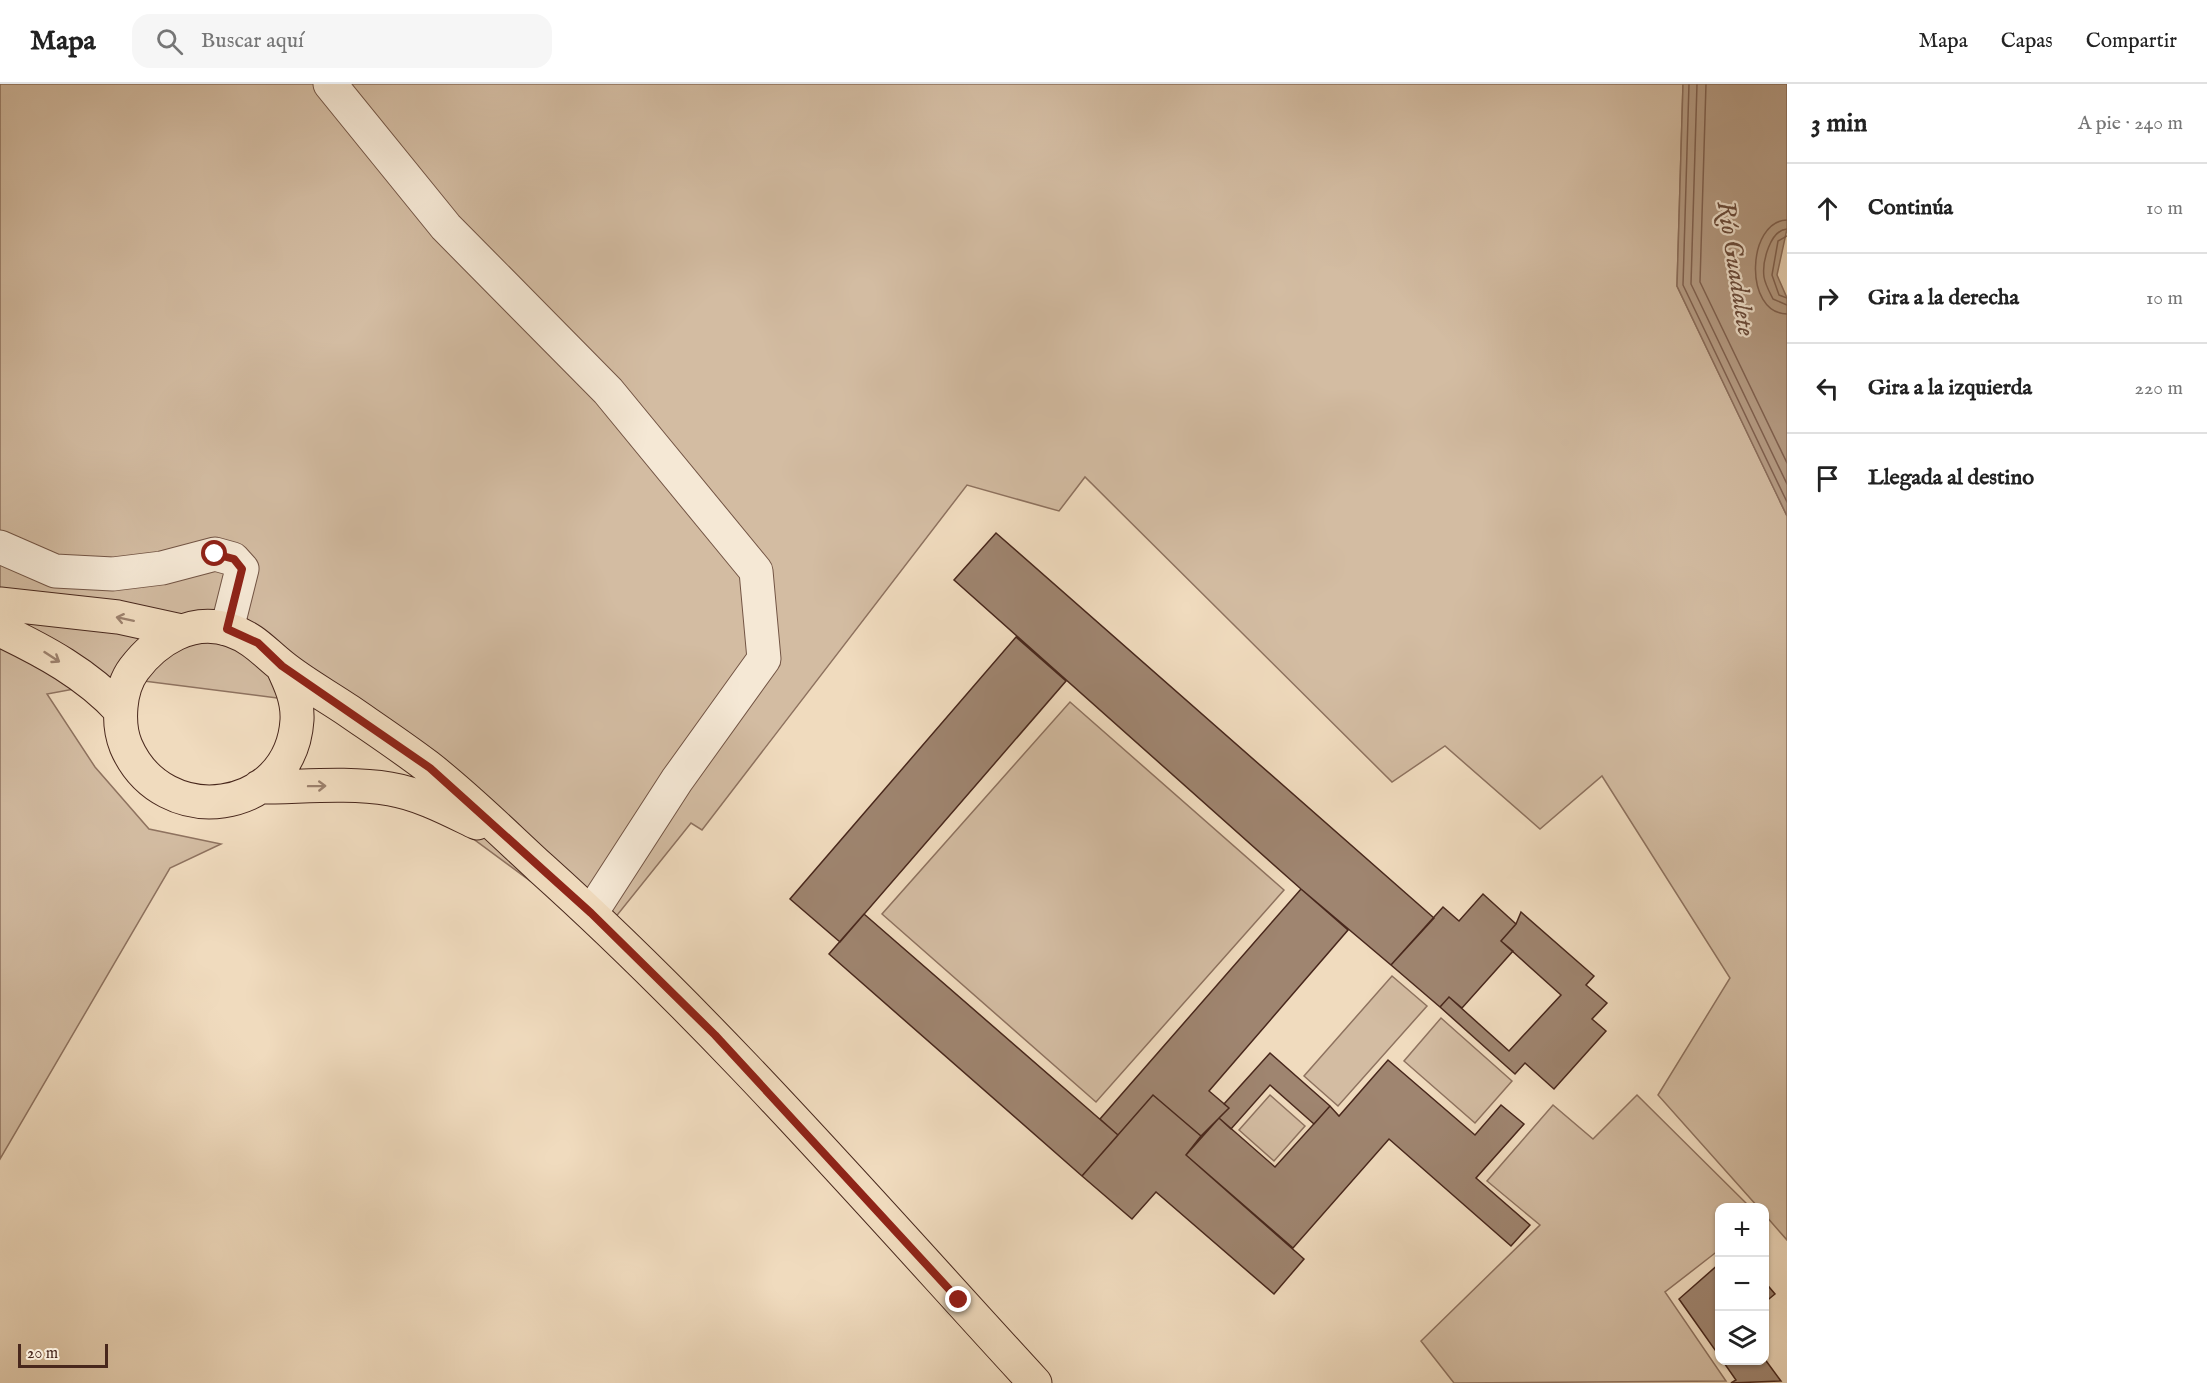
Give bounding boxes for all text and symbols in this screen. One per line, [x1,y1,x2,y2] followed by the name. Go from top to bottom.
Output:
[132,14,552,68] search box
[30,24,96,59] text: Mapa
[153,25,186,58] icon: search
[201,27,304,55] text: Buscar aquí
[1919,28,1968,55] text: Mapa
[2001,28,2053,55] text: Capas
[2086,28,2177,55] text: Compartir
[1811,107,1867,140] text: 3 min
[2078,111,2183,136] text: A pie · 240 m
[1811,192,1844,225] icon: ahead
[1868,194,1953,222] text: Continúa
[2146,196,2183,221] text: 10 m
[1709,198,1763,338] water label: Río Guadalete
[1811,282,1844,315] icon: right
[1868,284,2019,312] text: Gira a la derecha
[2146,286,2183,311] text: 10 m
[1811,372,1844,405] icon: left
[1868,374,2032,402] text: Gira a la izquierda
[2135,376,2183,401] text: 220 m
[1811,462,1844,495] icon: arrive
[1868,464,2034,492] text: Llegada al destino
[201,540,227,566] route start
[115,613,135,624] one-way arrow
[43,651,60,663] one-way arrow
[307,781,327,792] one-way arrow
[1715,1203,1769,1365] map controls
[1715,1203,1769,1257] button: +
[1715,1257,1769,1311] button: −
[945,1286,971,1312] route end
[1715,1311,1769,1365] button: layers
[18,1341,108,1368] scale bar
[27,1344,58,1364] text: 20 m

